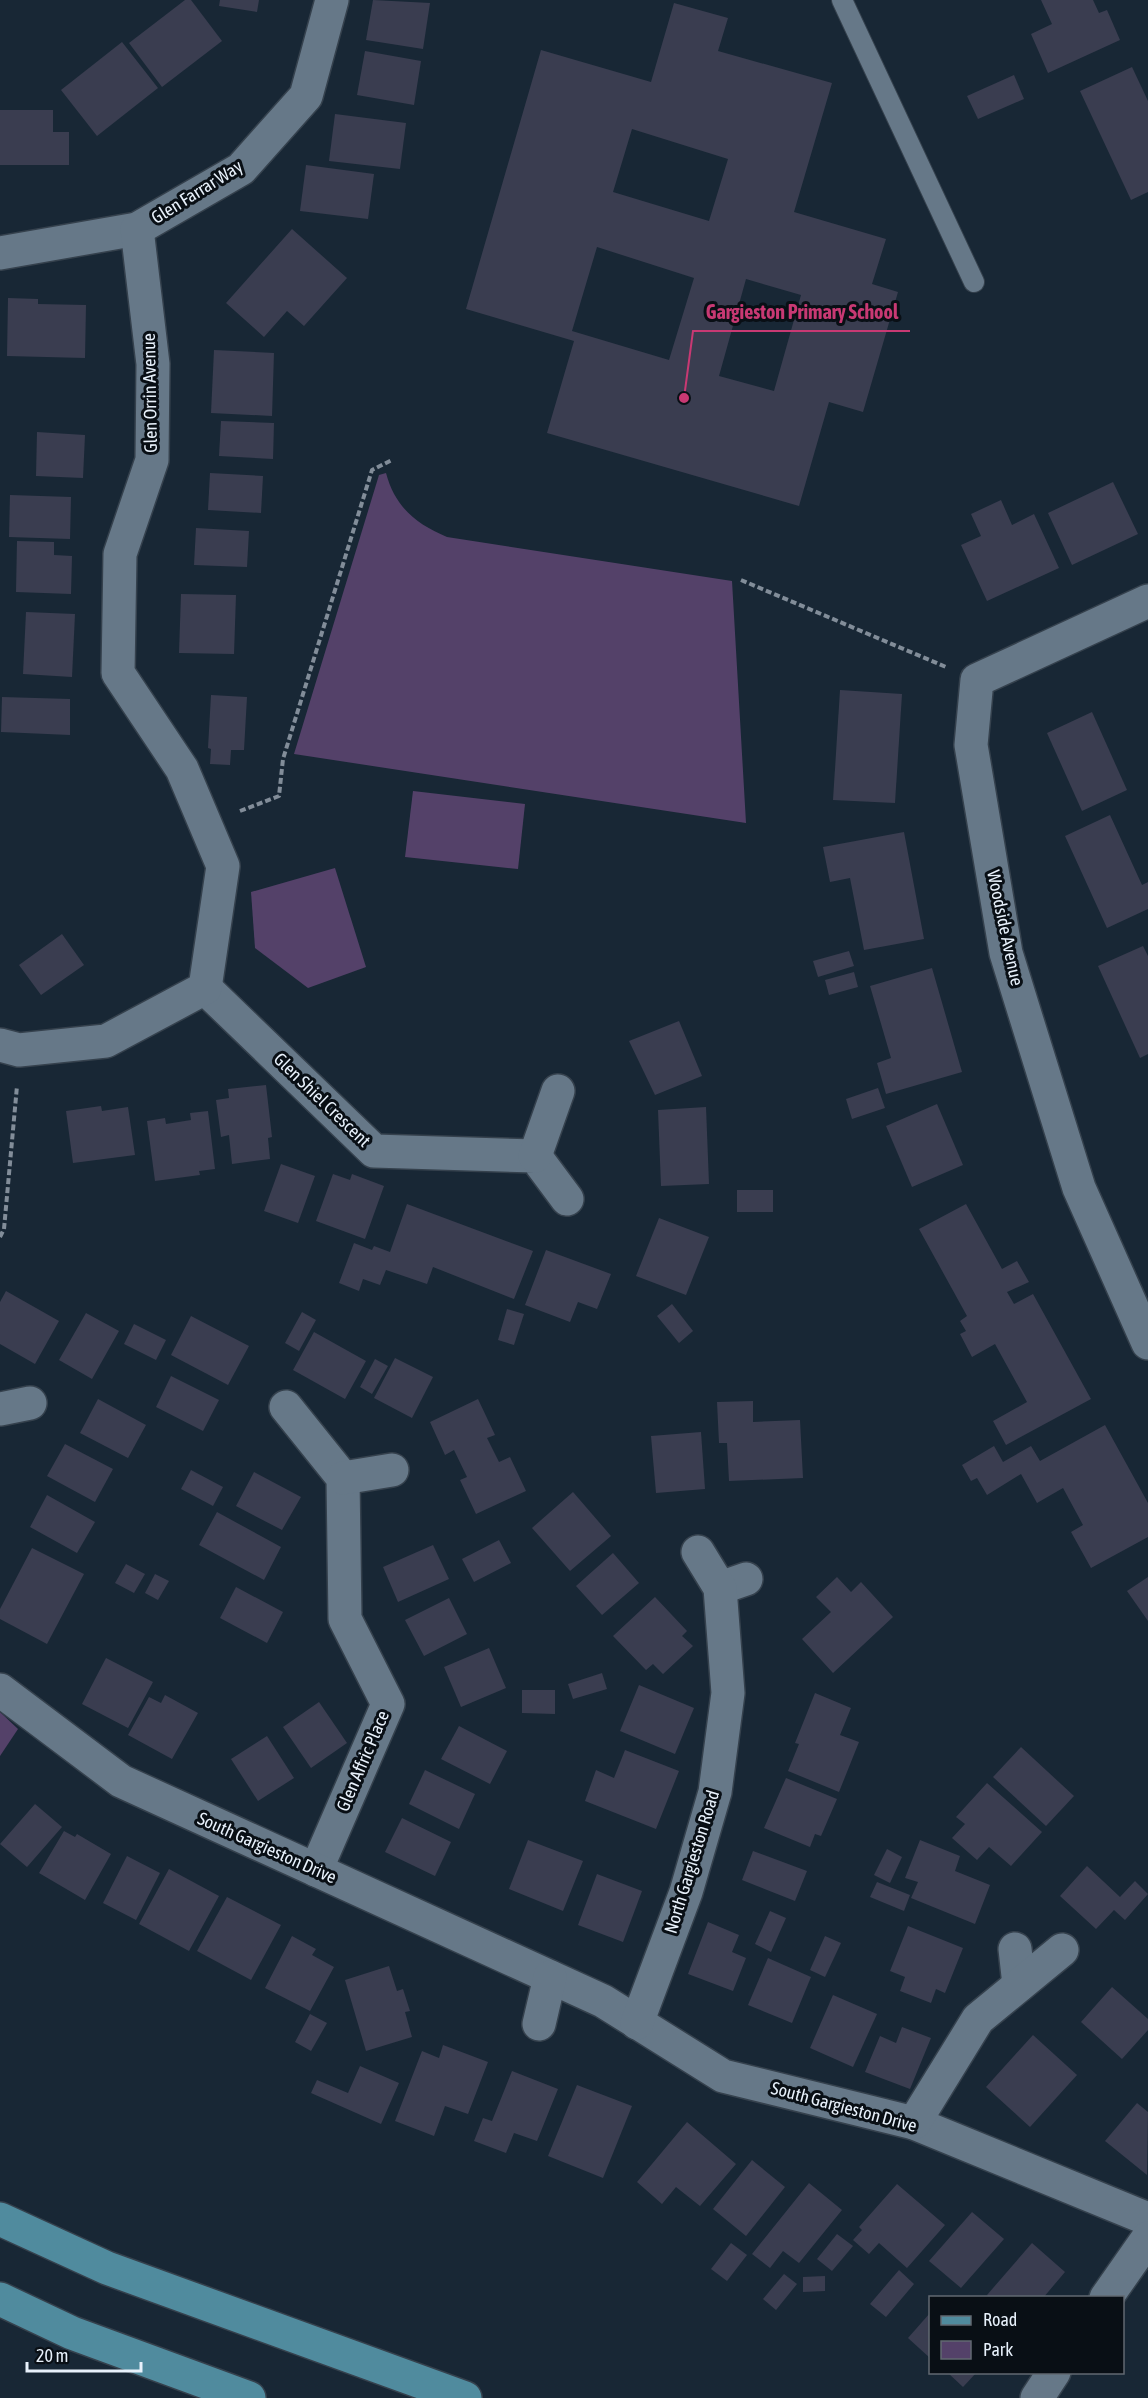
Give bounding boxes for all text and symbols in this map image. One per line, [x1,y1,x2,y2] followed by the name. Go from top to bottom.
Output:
[147,155,246,228] street label: Glen Farrar Way
[693,293,910,331] callout: Gargieston Primary School
[706,300,899,323] text: Gargieston Primary School
[138,333,161,453] street label: Glen Orrin Avenue
[983,868,1028,988] street label: Woodside Avenue
[270,1048,375,1151] street label: Glen Shiel Crescent
[332,1707,393,1814] street label: Glen Affric Place
[660,1788,723,1936] street label: North Gargieston Road
[195,1807,340,1888] street label: South Gargieston Drive
[769,2077,919,2136] street label: South Gargieston Drive
[929,2296,1124,2374] legend
[983,2309,1017,2330] text: Road
[27,2335,141,2373] scale bar
[983,2339,1013,2360] text: Park
[36,2345,68,2366] text: 20 m

